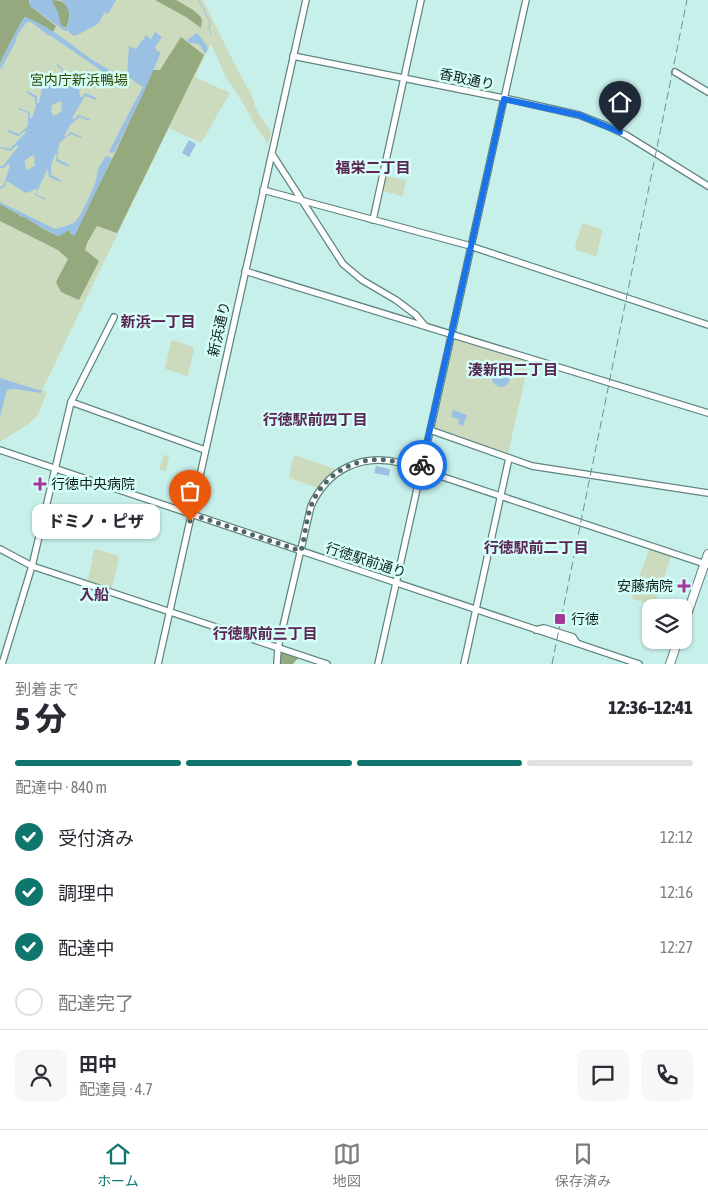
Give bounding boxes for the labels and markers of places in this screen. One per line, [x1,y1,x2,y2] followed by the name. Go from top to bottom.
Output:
[599,81,641,132] pin
[169,470,211,521] pin
[51,476,135,492] place label: 行徳中央病院
[33,477,47,491] marker: 行徳中央病院
[32,504,160,538] callout: ドミノ・ピザ
[617,578,673,594] place label: 安藤病院
[677,579,691,593] marker: 安藤病院
[571,611,599,627] place label: 行徳
[553,612,567,626] marker: 行徳

